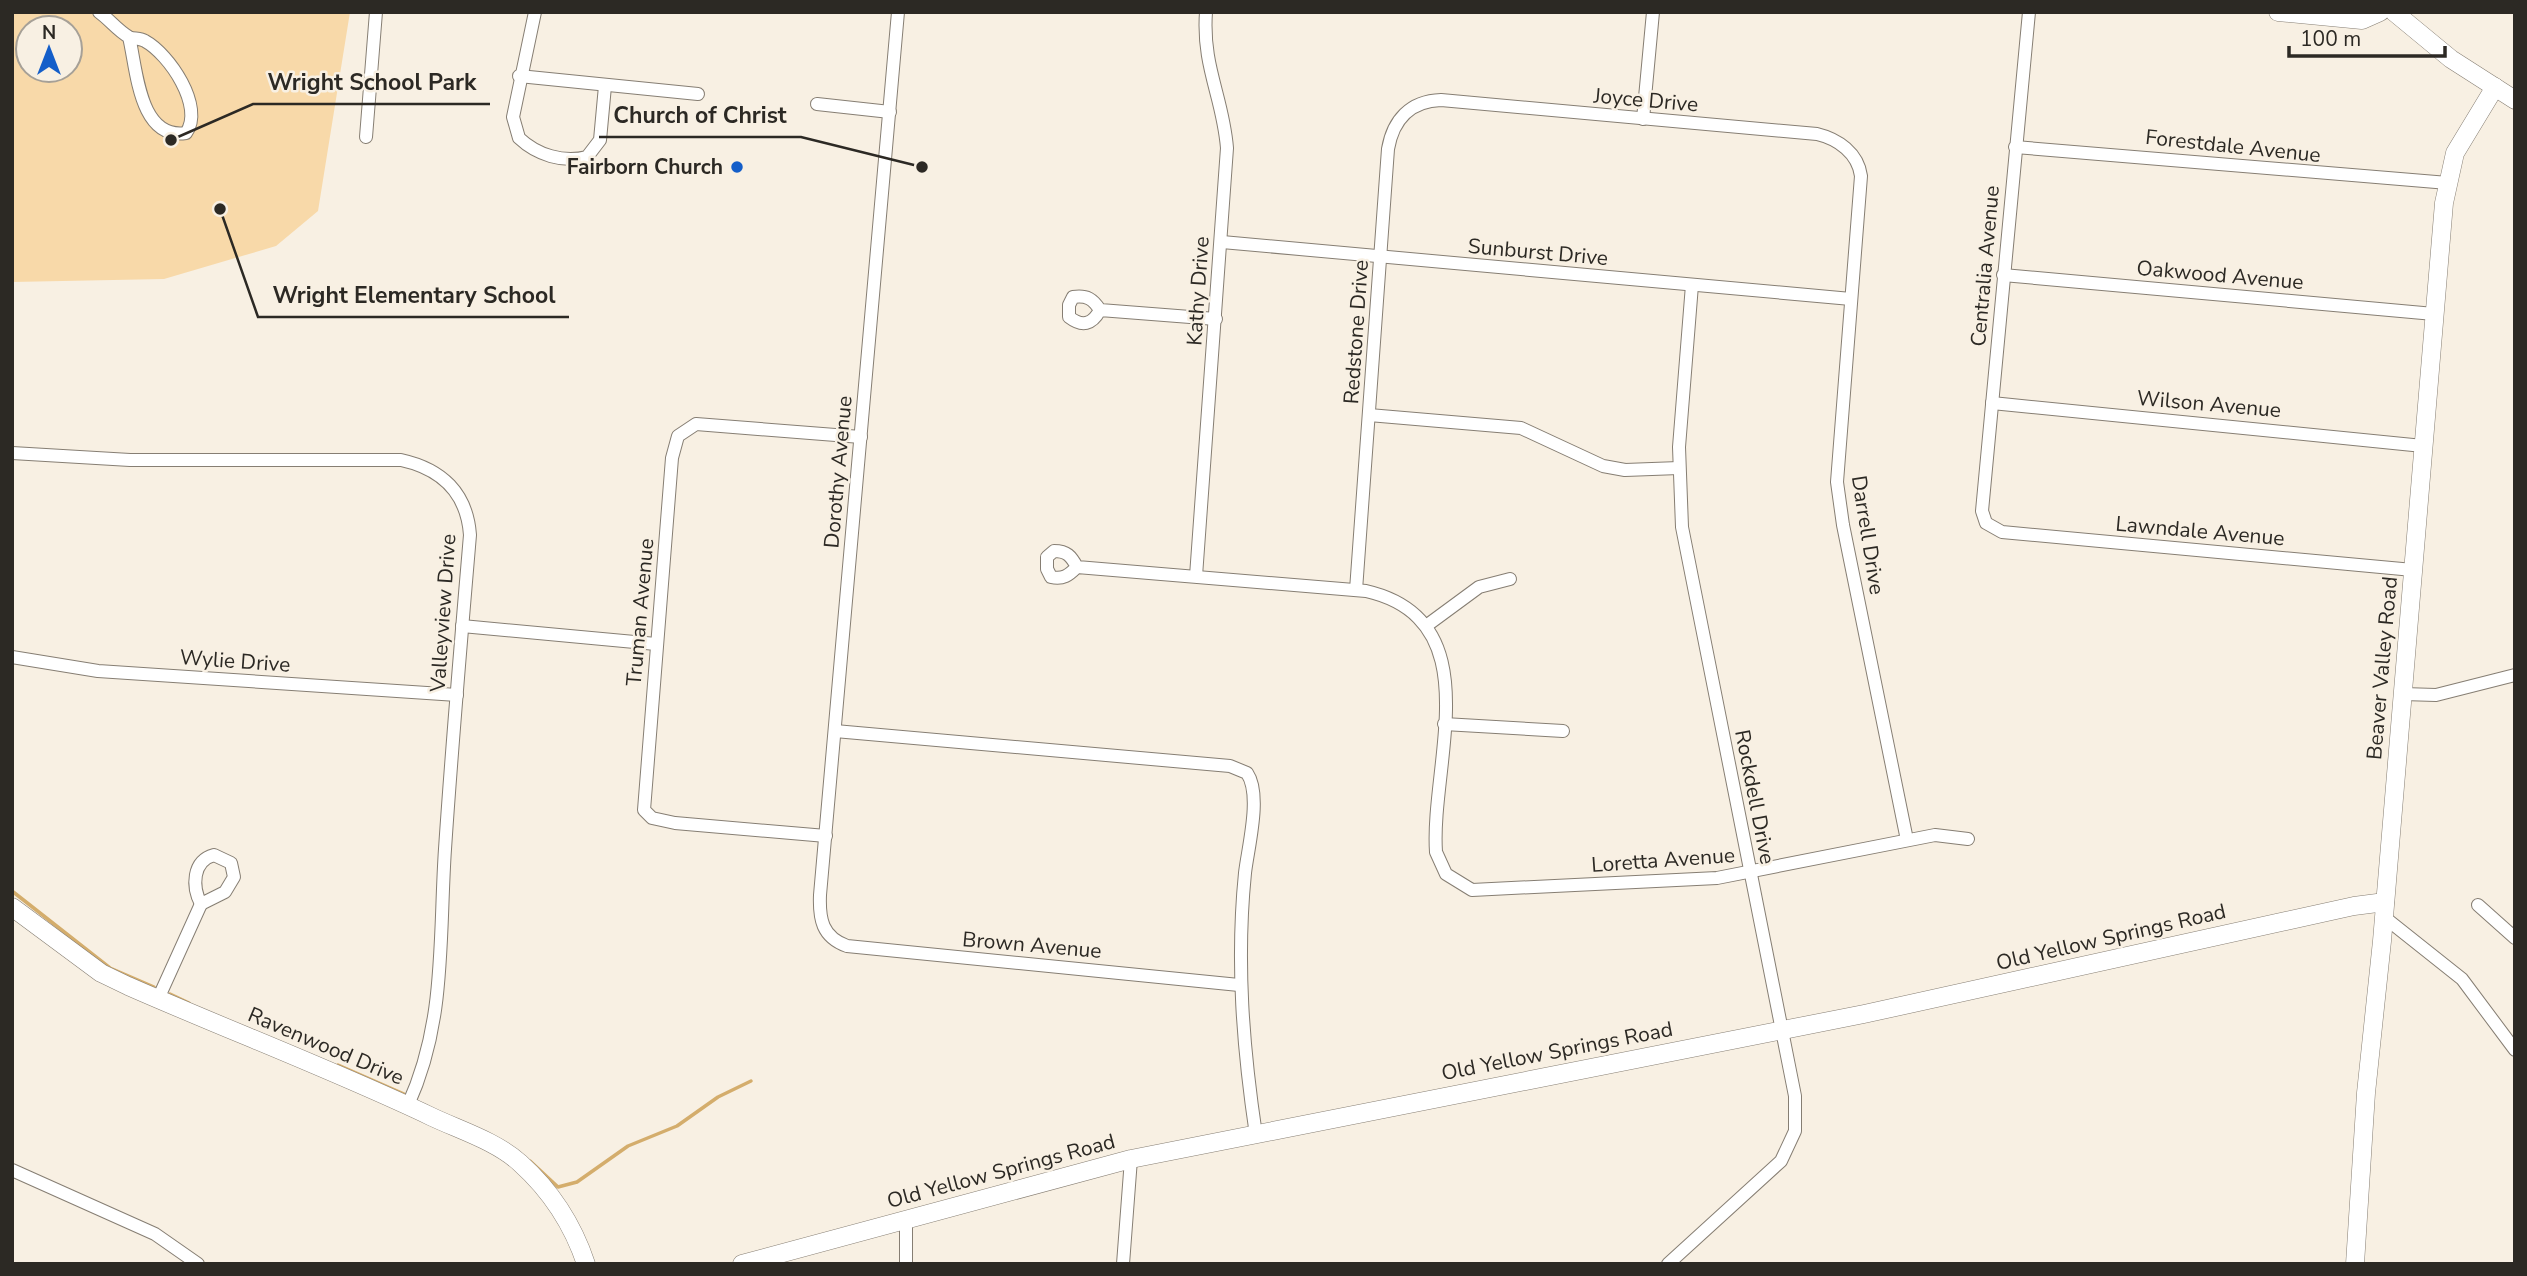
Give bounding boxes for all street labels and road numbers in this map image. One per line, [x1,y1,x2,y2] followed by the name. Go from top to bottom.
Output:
[1592,81,1699,119] street label: Joyce Drive
[2144,123,2322,169] street label: Forestdale Avenue
[1964,184,2006,348] street label: Centralia Avenue
[1467,232,1609,272] street label: Sunburst Drive
[1180,235,1216,347] street label: Kathy Drive
[2135,254,2305,296] street label: Oakwood Avenue
[1337,259,1375,405] street label: Redstone Drive
[2136,384,2282,424] street label: Wilson Avenue
[817,395,859,549] street label: Dorothy Avenue
[1845,473,1891,597] street label: Darrell Drive
[2114,510,2286,552] street label: Lawndale Avenue
[423,533,462,694] street label: Valleyview Drive
[620,537,660,687] street label: Truman Avenue
[2360,575,2404,761] street label: Beaver Valley Road
[179,643,291,679] street label: Wylie Drive
[1728,727,1782,867] street label: Rockdell Drive
[1590,841,1736,879] street label: Loretta Avenue
[1993,897,2229,977] street label: Old Yellow Springs Road
[961,925,1103,965] street label: Brown Avenue
[244,1000,408,1092] street label: Ravenwood Drive
[1439,1015,1675,1087] street label: Old Yellow Springs Road
[884,1127,1118,1215] street label: Old Yellow Springs Road

